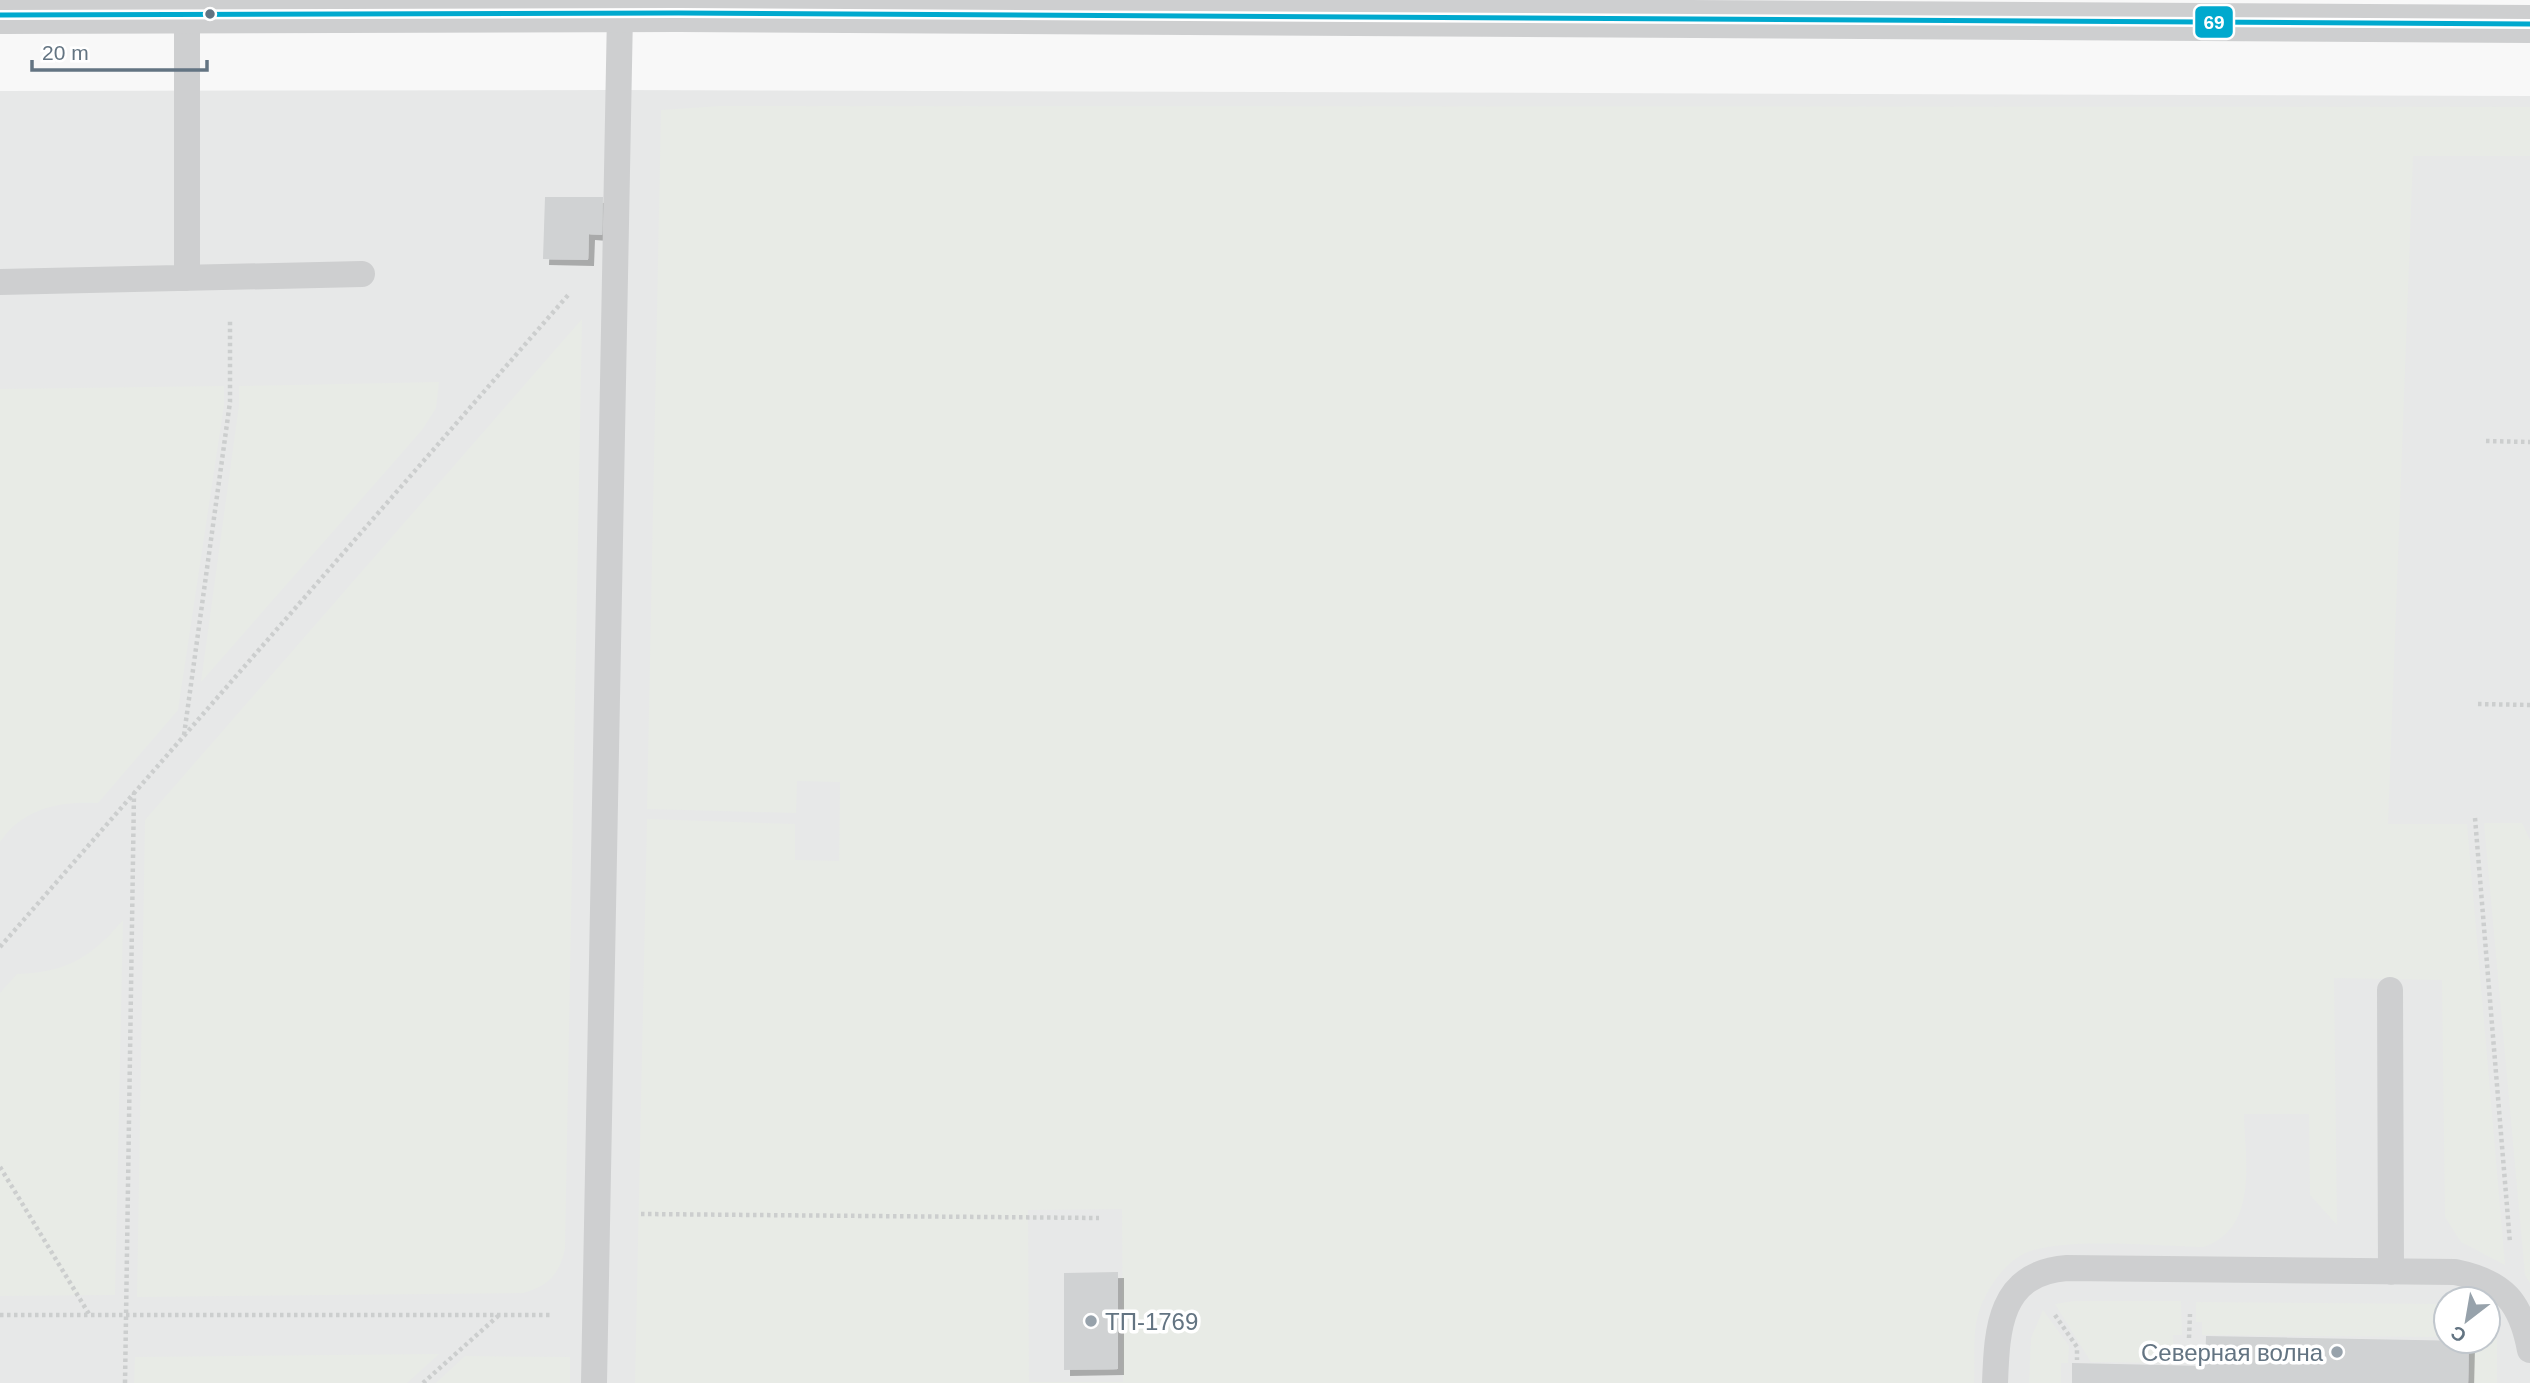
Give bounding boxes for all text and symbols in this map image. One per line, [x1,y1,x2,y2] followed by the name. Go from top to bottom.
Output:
[2194,5,2234,39] line badge: 69
[203,7,217,21] unlabelled marker
[2203,12,2225,33] text: 69
[32,28,206,72] scale bar
[42,41,89,64] text: 20 m
[2432,1285,2502,1355] north arrow
[1105,1308,1198,1335] place label: ТП-1769
[1083,1313,1099,1329] marker: ТП-1769
[2447,1321,2470,1347] text: С
[2141,1339,2324,1366] place label: Северная волна
[2329,1344,2345,1360] marker: Северная волна

